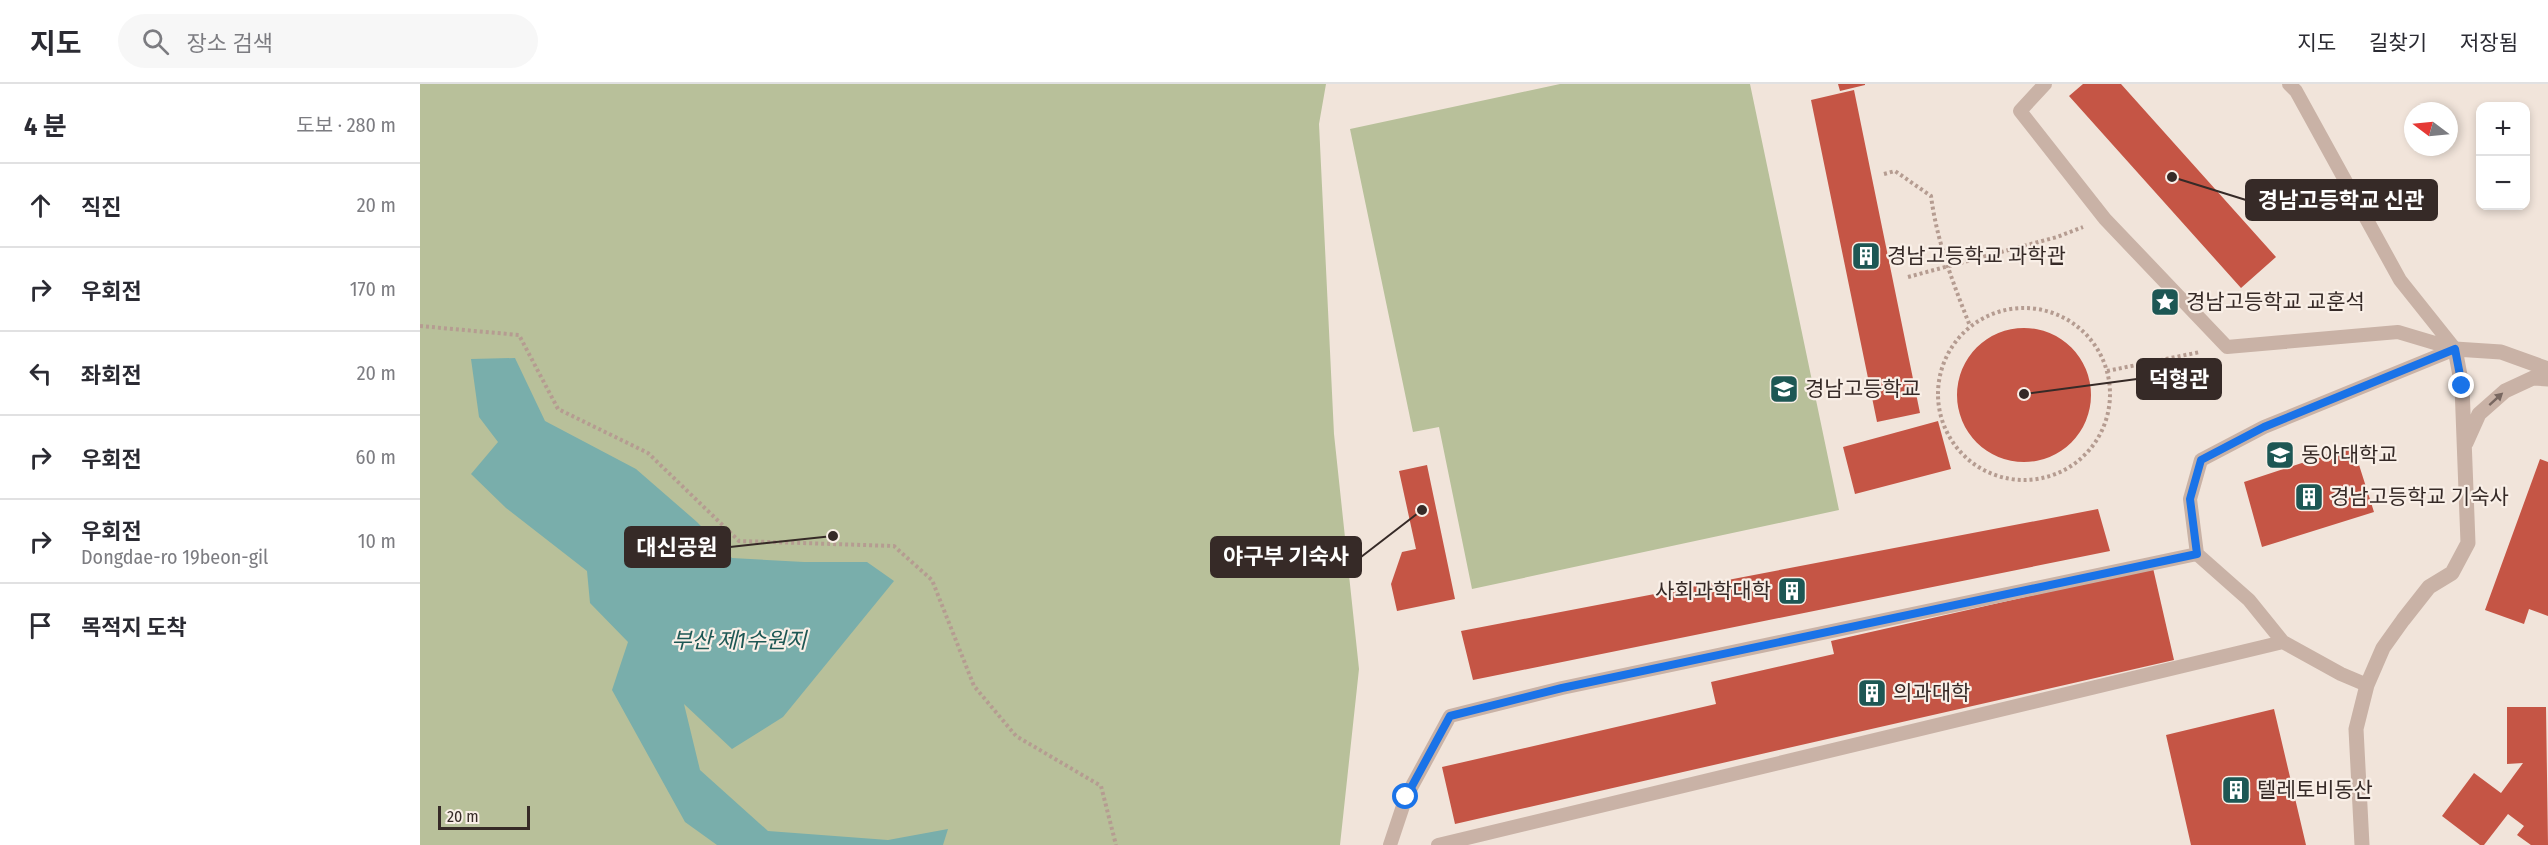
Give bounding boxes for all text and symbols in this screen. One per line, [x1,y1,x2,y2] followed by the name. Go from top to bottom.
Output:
[118,14,538,68] search box
[139,25,172,58] icon: search
[30,27,82,60] text: 지도
[187,30,273,57] text: 장소 검색
[2297,30,2336,56] text: 지도
[2369,30,2427,56] text: 길찾기
[2460,30,2518,56] text: 저장됨
[2404,102,2458,156] north arrow
[2476,102,2530,210] map controls
[2476,102,2530,156] button: +
[24,111,67,142] text: 4 분
[296,113,396,137] text: 도보 · 280 m
[2476,156,2530,210] button: −
[2246,180,2437,220] callout: 경남고등학교 신관
[2258,187,2424,214] text: 경남고등학교 신관
[24,189,57,222] icon: ahead
[357,193,396,217] text: 20 m
[81,194,121,221] text: 직진
[1850,240,1882,272] building icon: 경남고등학교 과학관
[1887,243,2066,269] place label: 경남고등학교 과학관
[24,273,57,306] icon: right
[350,277,396,301] text: 170 m
[81,278,142,305] text: 우회전
[2149,286,2181,318] place icon: 경남고등학교 교훈석
[2186,289,2365,315] place label: 경남고등학교 교훈석
[24,357,57,390] icon: left
[2137,359,2221,399] callout: 덕형관
[357,361,396,385] text: 20 m
[81,362,142,389] text: 좌회전
[2149,366,2209,393] text: 덕형관
[2448,372,2474,398] route end
[1768,373,1800,405] school or university icon: 경남고등학교
[1805,376,1921,402] place label: 경남고등학교
[2488,393,2503,406] one-way arrow
[2264,439,2296,471] school or university icon: 동아대학교
[24,441,57,474] icon: right
[2301,442,2398,468] place label: 동아대학교
[356,445,396,469] text: 60 m
[81,446,142,473] text: 우회전
[2293,481,2325,513] building icon: 경남고등학교 기숙사
[2330,484,2509,510] place label: 경남고등학교 기숙사
[81,518,142,545] text: 우회전
[24,525,57,558] icon: right
[625,527,730,567] callout: 대신공원
[358,529,396,553] text: 10 m
[637,534,717,561] text: 대신공원
[1211,537,1361,577] callout: 야구부 기숙사
[1223,543,1349,570] text: 야구부 기숙사
[81,545,268,569] text: Dongdae-ro 19beon-gil
[1776,575,1808,607] building icon: 사회과학대학
[1655,578,1771,604] place label: 사회과학대학
[24,609,57,642] icon: arrive
[81,614,187,641] text: 목적지 도착
[671,627,808,654] water label: 부산 제1수원지
[1856,677,1888,709] building icon: 의과대학
[1893,680,1970,706] place label: 의과대학
[2220,774,2252,806] building icon: 텔레토비동산
[2257,777,2373,803] place label: 텔레토비동산
[1392,783,1418,809] route start
[438,803,530,830] scale bar
[447,807,478,826] text: 20 m

